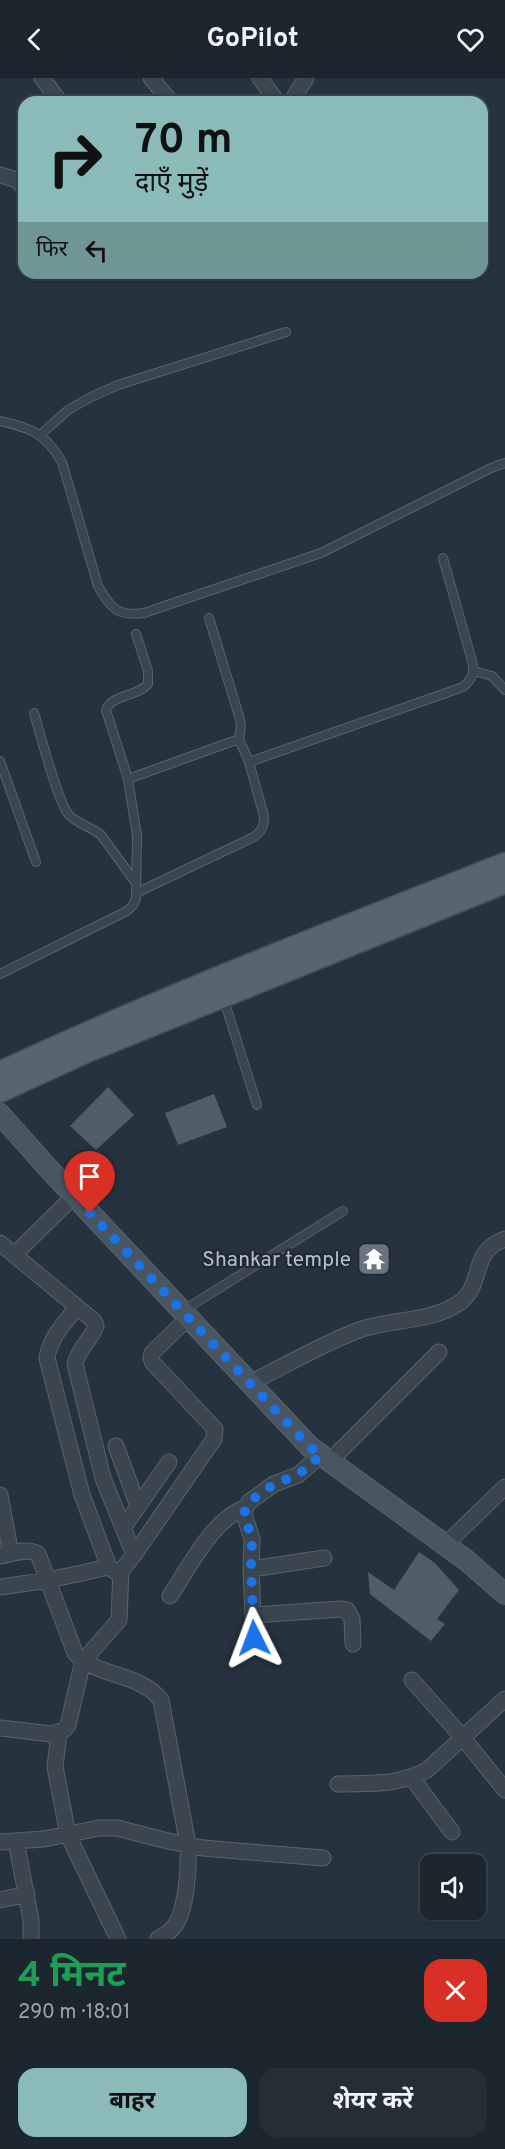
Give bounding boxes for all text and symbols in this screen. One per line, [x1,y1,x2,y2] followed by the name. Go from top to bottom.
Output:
[206,22,299,56] text: GoPilot
[18,23,51,56] icon: back
[454,23,487,56] icon: heart
[135,115,233,168] text: 70 m
[36,120,114,198] icon: right
[135,167,208,201] text: दाएँ मुड़ें
[80,234,113,267] icon: left
[36,237,68,264] text: फिर
[64,1151,115,1213] pin
[73,1160,106,1193] icon: arrive
[356,1241,392,1277] temple icon: Shankar temple
[202,1247,351,1274] place label: Shankar temple
[222,1606,286,1670] position arrow
[420,1854,486,1920] map controls
[420,1854,486,1920] button: sound
[18,1954,126,2000] text: 4 मिनट
[424,1959,487,2022] button: close
[18,2000,130,2026] text: 290 m · 18:01
[18,2068,247,2137] button: बाहर
[259,2068,487,2137] button: शेयर करें

